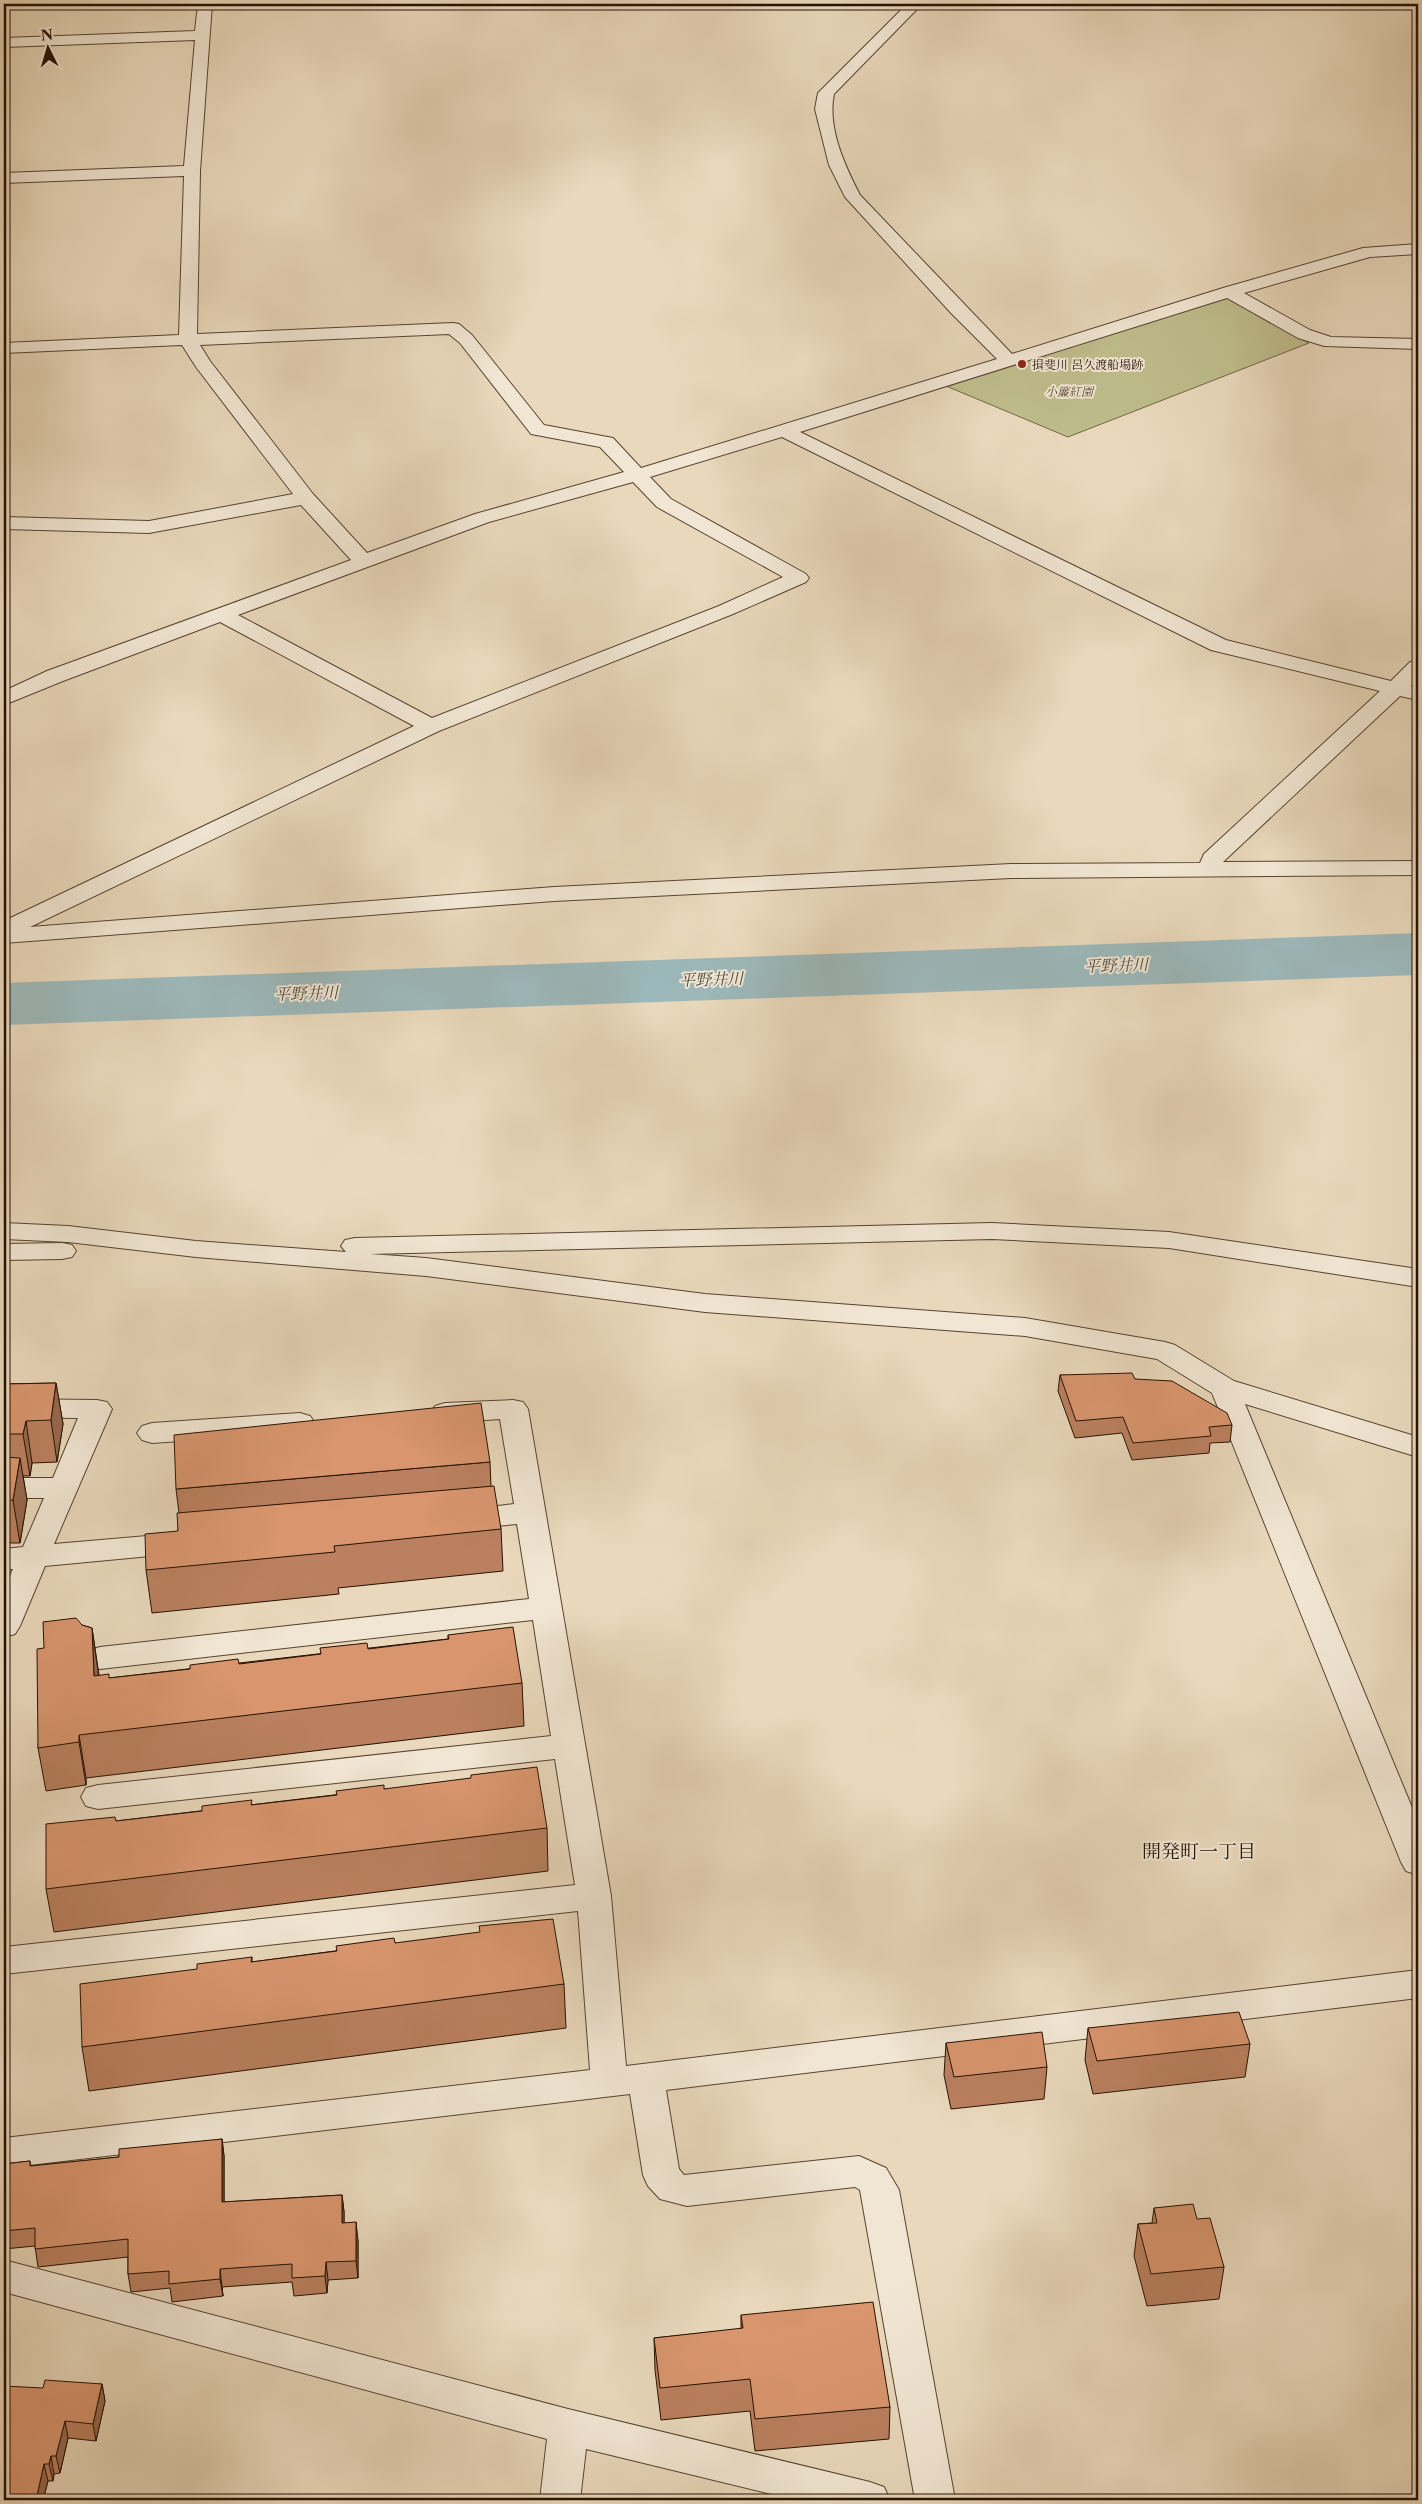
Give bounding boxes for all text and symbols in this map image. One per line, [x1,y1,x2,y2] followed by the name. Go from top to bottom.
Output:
[22,22,72,72] north arrow
[40,26,54,45] text: N
[1032,357,1143,372] place label: 揖斐川 呂久渡船場跡
[1016,358,1028,370] marker: 揖斐川 呂久渡船場跡
[1045,384,1095,399] park label: 小簾紅園
[1084,954,1150,976] water label: 平野井川
[679,968,745,990] water label: 平野井川
[274,982,340,1004] water label: 平野井川
[1142,1840,1256,1863] district label: 開発町一丁目

